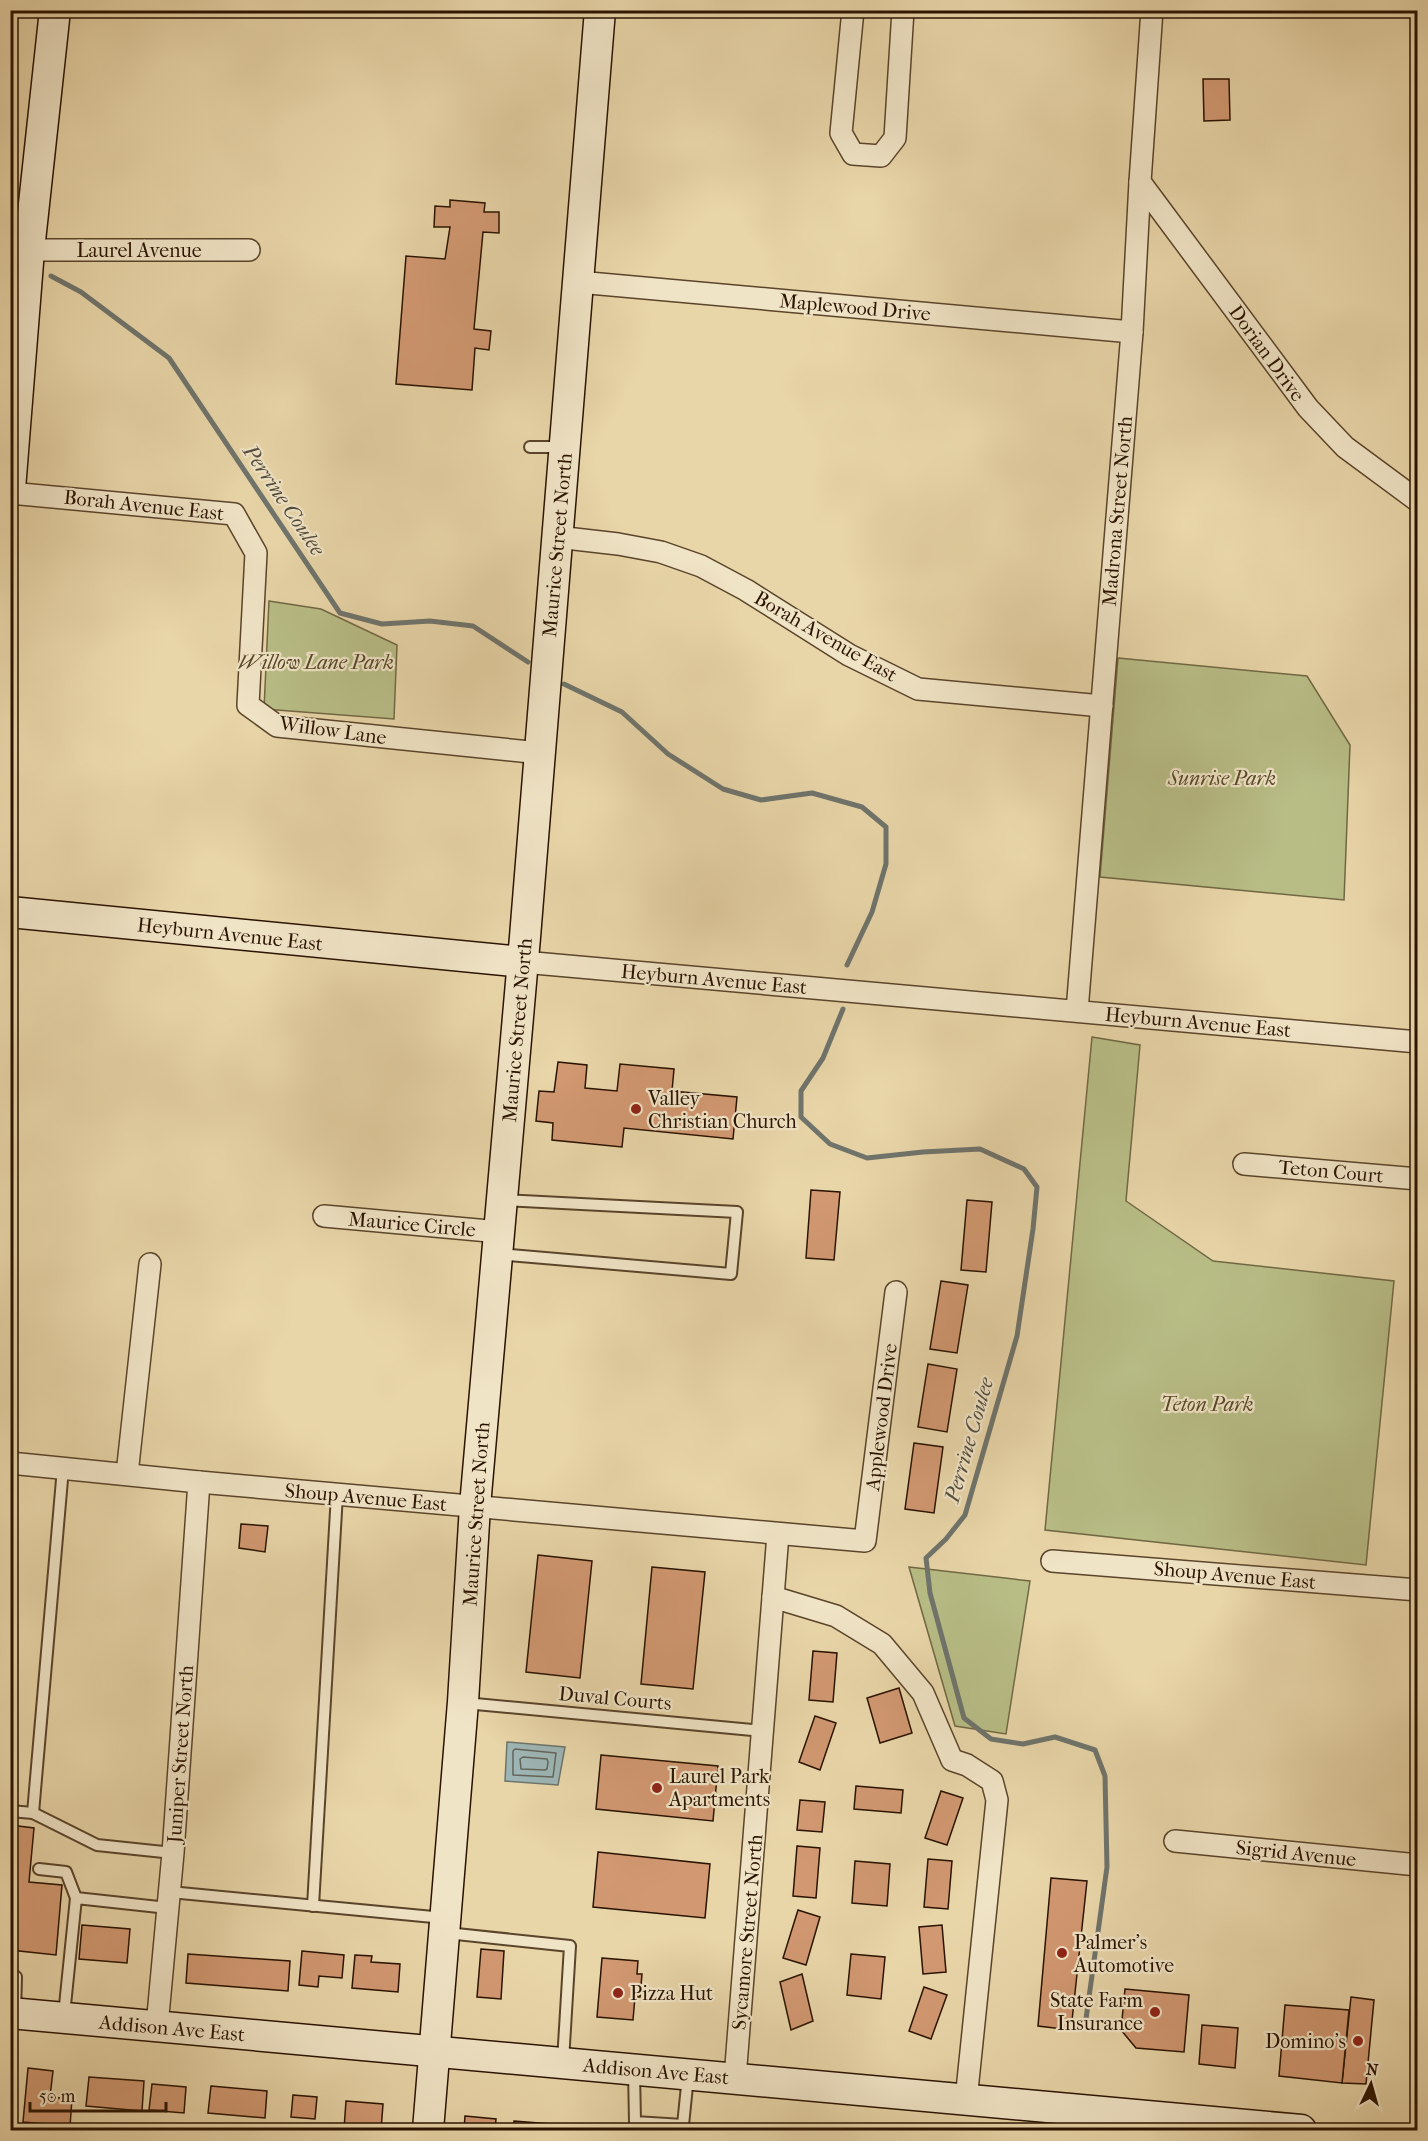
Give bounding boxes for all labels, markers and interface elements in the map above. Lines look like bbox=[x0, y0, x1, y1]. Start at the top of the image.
street label: Laurel Avenue bbox=[76, 239, 202, 262]
street label: Maplewood Drive bbox=[778, 289, 932, 326]
street label: Dorian Drive bbox=[1224, 301, 1309, 406]
street label: Madrona Street North bbox=[1098, 414, 1137, 607]
water label: Perrine Coulee bbox=[238, 439, 330, 560]
street label: Maurice Street North bbox=[538, 451, 577, 638]
street label: Borah Avenue East bbox=[63, 486, 225, 525]
street label: Borah Avenue East bbox=[750, 586, 901, 687]
park label: Willow Lane Park bbox=[238, 651, 394, 674]
street label: Willow Lane bbox=[277, 711, 388, 749]
park label: Sunrise Park bbox=[1167, 767, 1276, 790]
street label: Heyburn Avenue East bbox=[136, 913, 324, 956]
street label: Maurice Street North bbox=[498, 936, 537, 1123]
street label: Heyburn Avenue East bbox=[620, 960, 808, 999]
street label: Heyburn Avenue East bbox=[1104, 1003, 1292, 1042]
place label: Valley Christian Church bbox=[647, 1087, 798, 1133]
marker: Valley Christian Church bbox=[629, 1102, 643, 1116]
street label: Teton Court bbox=[1278, 1155, 1384, 1188]
street label: Maurice Circle bbox=[347, 1207, 477, 1242]
street label: Applewood Drive bbox=[861, 1342, 902, 1493]
water label: Perrine Coulee bbox=[939, 1374, 998, 1506]
park label: Teton Park bbox=[1160, 1393, 1254, 1416]
street label: Maurice Street North bbox=[459, 1420, 494, 1607]
street label: Shoup Avenue East bbox=[284, 1479, 448, 1516]
street label: Shoup Avenue East bbox=[1153, 1557, 1317, 1594]
street label: Juniper Street North bbox=[163, 1663, 198, 1846]
street label: Duval Courts bbox=[558, 1682, 672, 1715]
place label: Laurel Park Apartments bbox=[668, 1765, 770, 1811]
marker: Laurel Park Apartments bbox=[650, 1781, 664, 1795]
street label: Sycamore Street North bbox=[727, 1833, 768, 2031]
street label: Sigrid Avenue bbox=[1235, 1836, 1357, 1871]
place label: Palmer's Automotive bbox=[1073, 1931, 1174, 1977]
marker: Palmer's Automotive bbox=[1055, 1946, 1069, 1960]
place label: Pizza Hut bbox=[630, 1982, 713, 2005]
marker: Pizza Hut bbox=[611, 1986, 625, 2000]
place label: State Farm Insurance bbox=[1050, 1989, 1143, 2035]
marker: State Farm Insurance bbox=[1148, 2005, 1162, 2019]
street label: Addison Ave East bbox=[97, 2011, 246, 2046]
place label: Domino's bbox=[1265, 2030, 1346, 2053]
marker: Domino's bbox=[1351, 2034, 1365, 2048]
street label: Addison Ave East bbox=[581, 2054, 730, 2089]
north arrow bbox=[1341, 2054, 1401, 2114]
text: N bbox=[1365, 2060, 1380, 2080]
scale bar bbox=[30, 2075, 166, 2113]
text: 50 m bbox=[39, 2086, 76, 2107]

